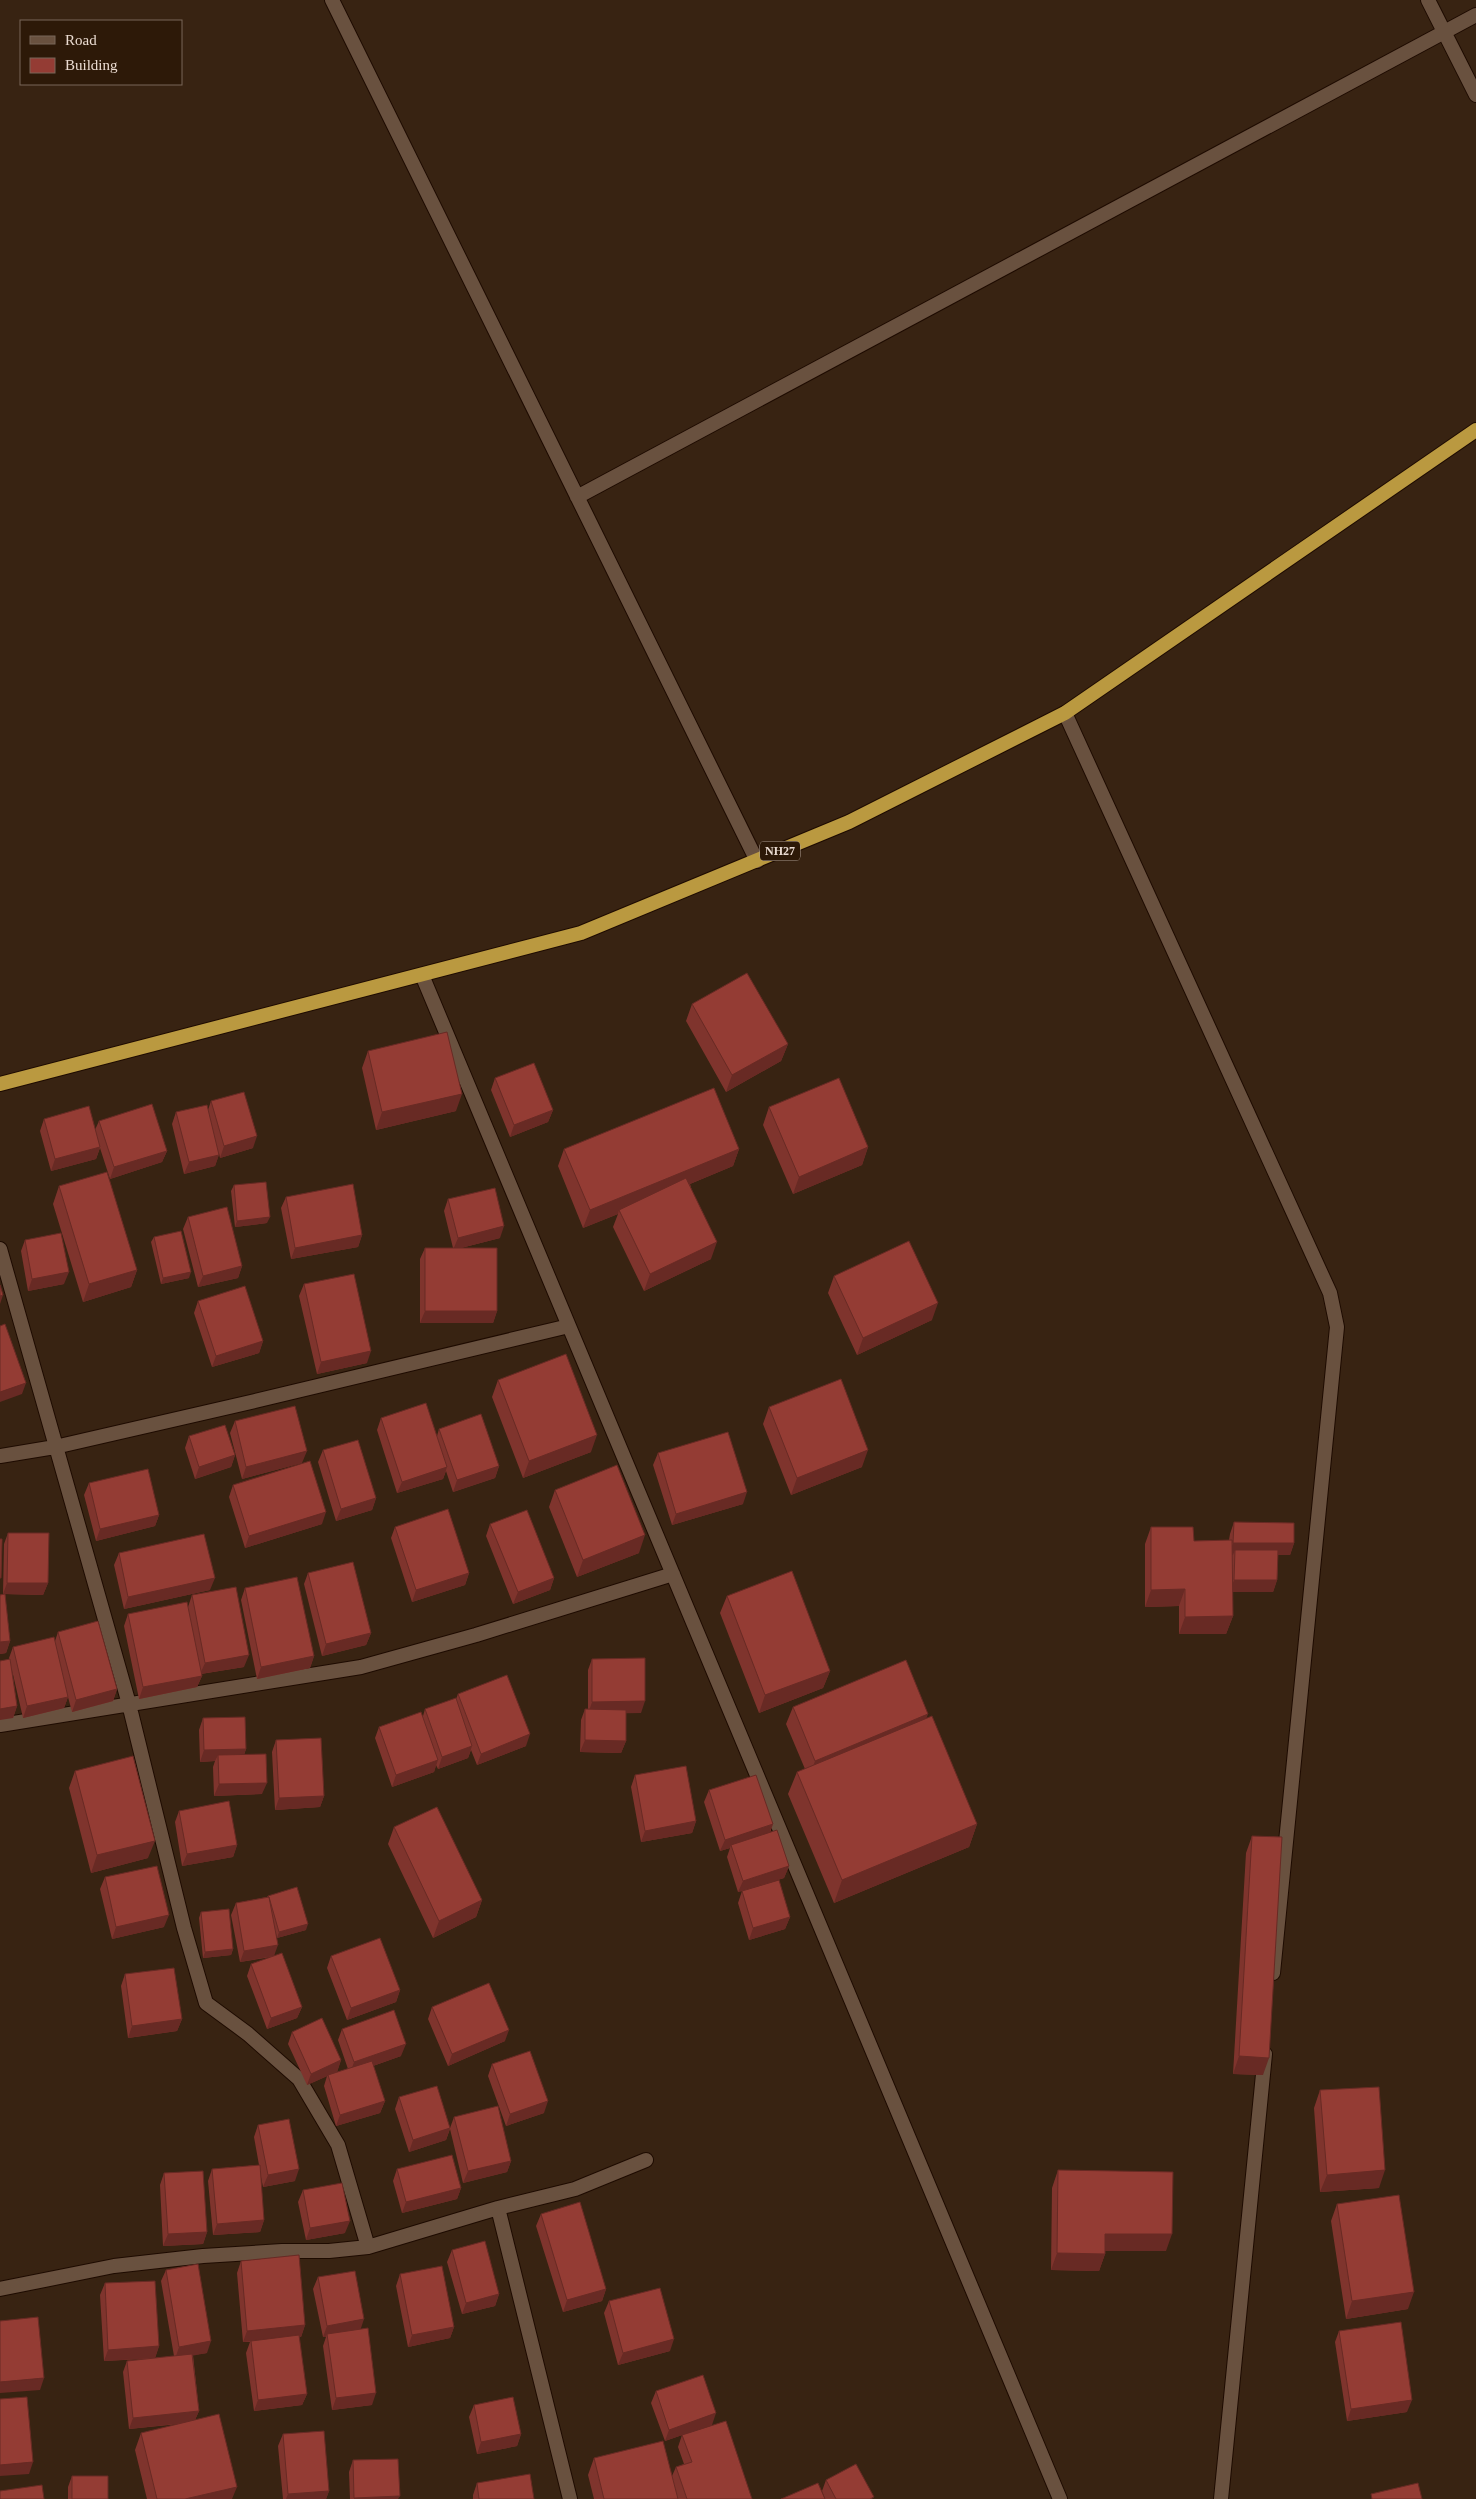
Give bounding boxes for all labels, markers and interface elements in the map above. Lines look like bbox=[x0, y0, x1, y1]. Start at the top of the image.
legend bbox=[20, 20, 182, 85]
text: Road bbox=[65, 32, 97, 48]
text: Building bbox=[65, 57, 118, 73]
road number: NH27 bbox=[760, 841, 800, 860]

